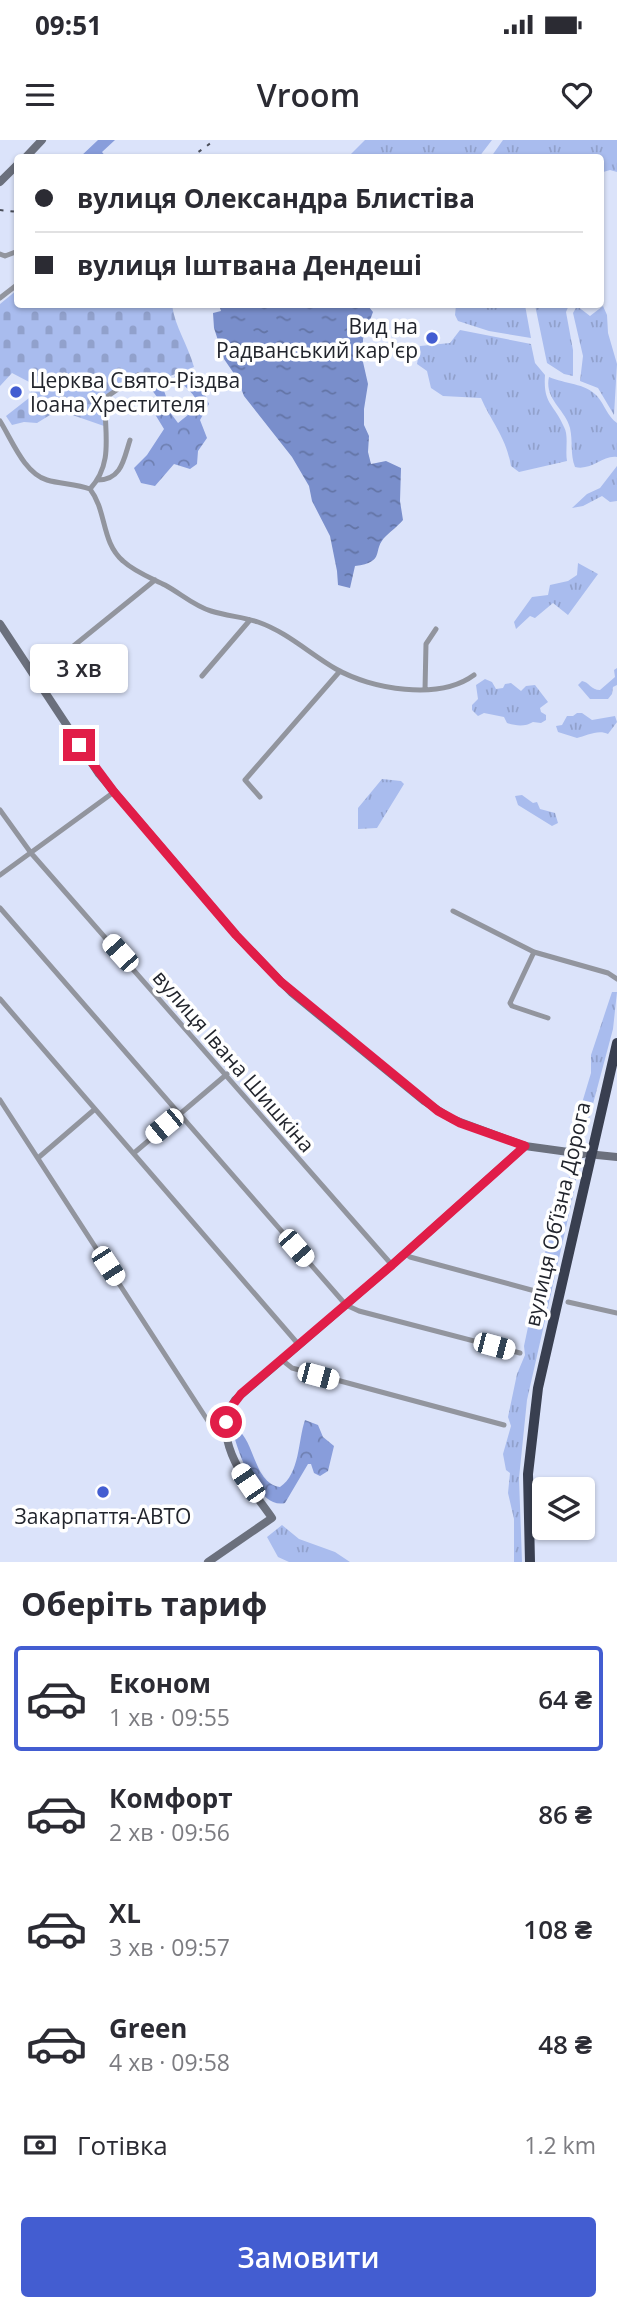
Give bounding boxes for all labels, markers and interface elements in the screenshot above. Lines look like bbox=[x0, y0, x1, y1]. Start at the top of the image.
text: 09:51 bbox=[35, 7, 102, 43]
text: Vroom bbox=[257, 73, 360, 116]
icon: menu bbox=[21, 76, 59, 114]
icon: heart bbox=[558, 76, 596, 114]
text: вулиця Олександра Блистіва bbox=[77, 180, 475, 216]
text: вулиця Іштвана Дендеші bbox=[77, 247, 422, 283]
place label: Вид на Радванський кар'єр bbox=[216, 312, 418, 364]
marker: Вид на Радванський кар'єр bbox=[424, 330, 440, 346]
place label: Церква Свято-Різдва Іоана Хрестителя bbox=[30, 366, 240, 418]
marker: Церква Свято-Різдва Іоана Хрестителя bbox=[8, 384, 24, 400]
callout: 3 хв bbox=[30, 644, 128, 692]
text: 3 хв bbox=[56, 652, 102, 684]
route end bbox=[63, 729, 95, 761]
car bbox=[99, 930, 142, 976]
street label: вулиця Івана Шишкіна bbox=[147, 964, 321, 1158]
street label: вулиця Обʼїзна Дорога bbox=[518, 1099, 596, 1329]
car bbox=[142, 1104, 187, 1148]
car bbox=[275, 1225, 318, 1271]
car bbox=[88, 1243, 129, 1289]
car bbox=[471, 1330, 518, 1362]
car bbox=[295, 1360, 342, 1392]
route start bbox=[210, 1406, 242, 1438]
car bbox=[228, 1460, 269, 1506]
map controls bbox=[532, 1477, 595, 1540]
button: layers bbox=[532, 1477, 595, 1540]
marker: Закарпаття-АВТО bbox=[95, 1484, 111, 1500]
place label: Закарпаття-АВТО bbox=[15, 1502, 191, 1530]
text: Оберіть тариф bbox=[21, 1582, 267, 1625]
text: Економ bbox=[109, 1665, 211, 1701]
icon: car bbox=[25, 1667, 88, 1730]
text: 64 ₴ bbox=[538, 1681, 592, 1717]
text: 1 хв · 09:55 bbox=[109, 1701, 230, 1733]
text: Комфорт bbox=[109, 1780, 233, 1816]
icon: car bbox=[25, 1782, 88, 1845]
text: 86 ₴ bbox=[538, 1796, 592, 1832]
text: 2 хв · 09:56 bbox=[109, 1816, 230, 1848]
text: XL bbox=[109, 1895, 141, 1931]
icon: car bbox=[25, 1897, 88, 1960]
text: 108 ₴ bbox=[523, 1911, 592, 1947]
text: 3 хв · 09:57 bbox=[109, 1931, 230, 1963]
text: Green bbox=[109, 2010, 187, 2046]
icon: car bbox=[25, 2012, 88, 2075]
text: 48 ₴ bbox=[538, 2026, 592, 2062]
text: 4 хв · 09:58 bbox=[109, 2046, 230, 2078]
icon: cash bbox=[21, 2126, 59, 2164]
text: Готівка bbox=[77, 2127, 168, 2163]
text: 1.2 km bbox=[524, 2129, 596, 2161]
button: Замовити bbox=[21, 2217, 596, 2297]

